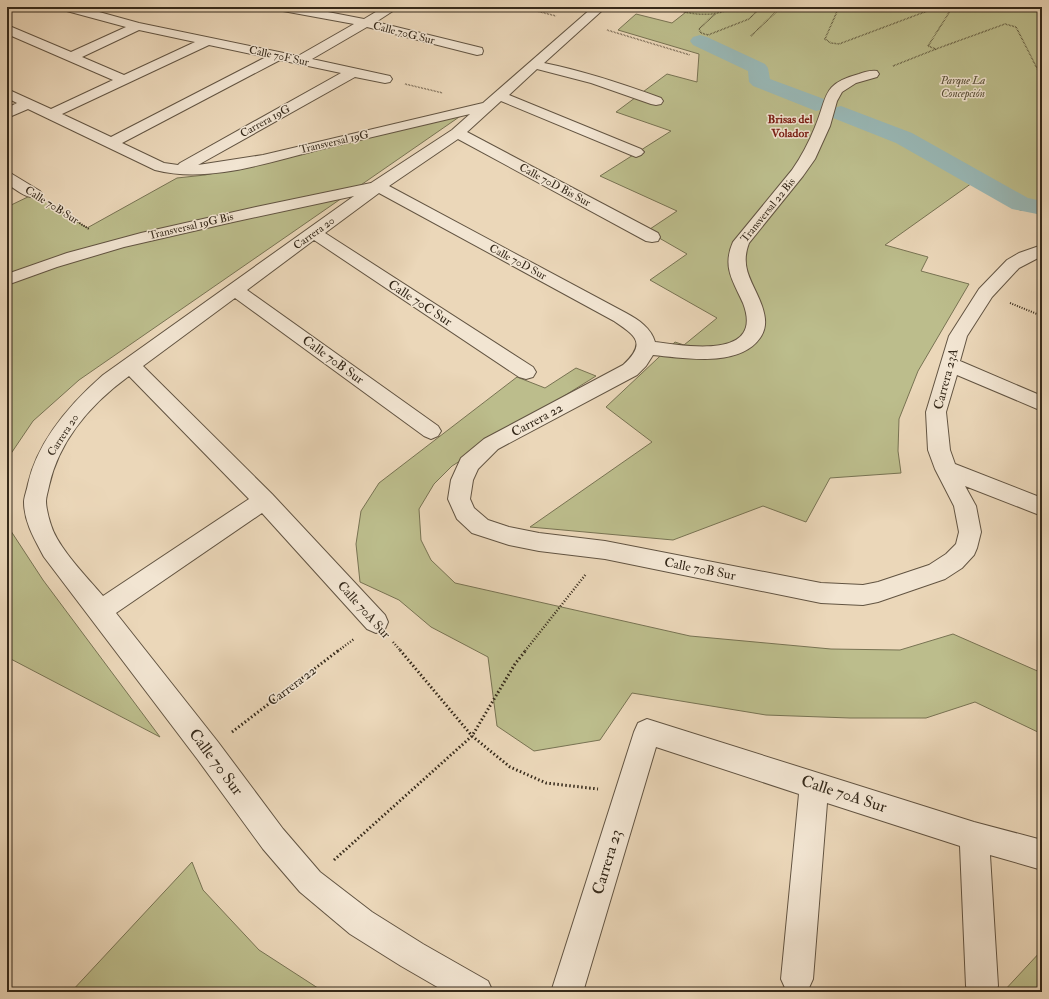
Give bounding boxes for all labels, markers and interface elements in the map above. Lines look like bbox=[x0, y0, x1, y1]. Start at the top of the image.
street label: Calle 70G Sur bbox=[372, 19, 437, 47]
street label: Calle 70F Sur bbox=[248, 43, 311, 69]
park label: Parque La Concepción bbox=[940, 74, 985, 100]
street label: Carrera 19G bbox=[238, 102, 292, 140]
district label: Brisas del Volador bbox=[767, 112, 813, 141]
street label: Transversal 19G bbox=[298, 128, 370, 156]
street label: Calle 70D Bis Sur bbox=[517, 161, 594, 210]
street label: Transversal 22 Bis bbox=[738, 175, 798, 245]
street label: Calle 70B Sur bbox=[23, 183, 82, 227]
street label: Transversal 19G Bis bbox=[147, 210, 235, 242]
street label: Carrera 20 bbox=[291, 214, 337, 252]
street label: Calle 70D Sur bbox=[487, 242, 550, 283]
street label: Calle 70C Sur bbox=[385, 276, 455, 330]
street label: Calle 70B Sur bbox=[299, 332, 367, 388]
street label: Carrera 23A bbox=[930, 346, 962, 411]
street label: Carrera 22 bbox=[509, 400, 566, 440]
street label: Carrera 20 bbox=[45, 411, 82, 458]
street label: Calle 70B Sur bbox=[663, 554, 737, 584]
street label: Calle 70A Sur bbox=[334, 578, 394, 642]
street label: Carrera 22 bbox=[265, 663, 319, 709]
street label: Calle 70 Sur bbox=[184, 725, 248, 799]
street label: Calle 70A Sur bbox=[799, 771, 889, 817]
street label: Carrera 23 bbox=[588, 827, 626, 897]

